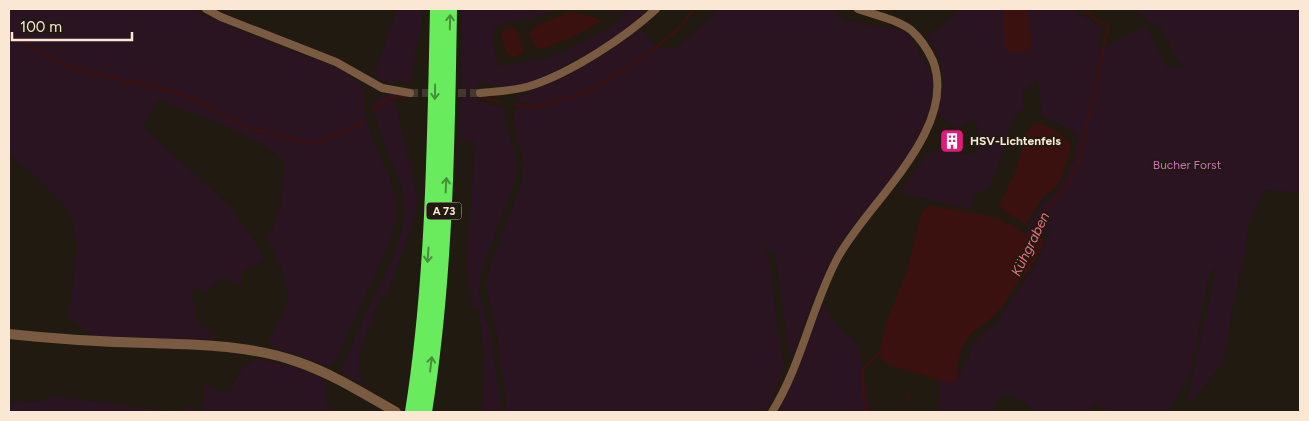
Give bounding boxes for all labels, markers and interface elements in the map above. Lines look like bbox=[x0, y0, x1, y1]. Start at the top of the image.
scale bar bbox=[12, 10, 132, 42]
one-way arrow bbox=[445, 14, 455, 30]
text: 100 m bbox=[20, 18, 62, 36]
one-way arrow bbox=[430, 84, 440, 100]
building icon: HSV-Lichtenfels bbox=[939, 128, 965, 154]
place label: HSV-Lichtenfels bbox=[970, 134, 1061, 148]
park label: Bucher Forst bbox=[1153, 158, 1222, 172]
one-way arrow bbox=[441, 177, 450, 193]
road number: A 73 bbox=[426, 202, 462, 220]
water label: Kühgraben bbox=[1008, 209, 1053, 279]
one-way arrow bbox=[424, 247, 433, 263]
one-way arrow bbox=[426, 356, 436, 372]

